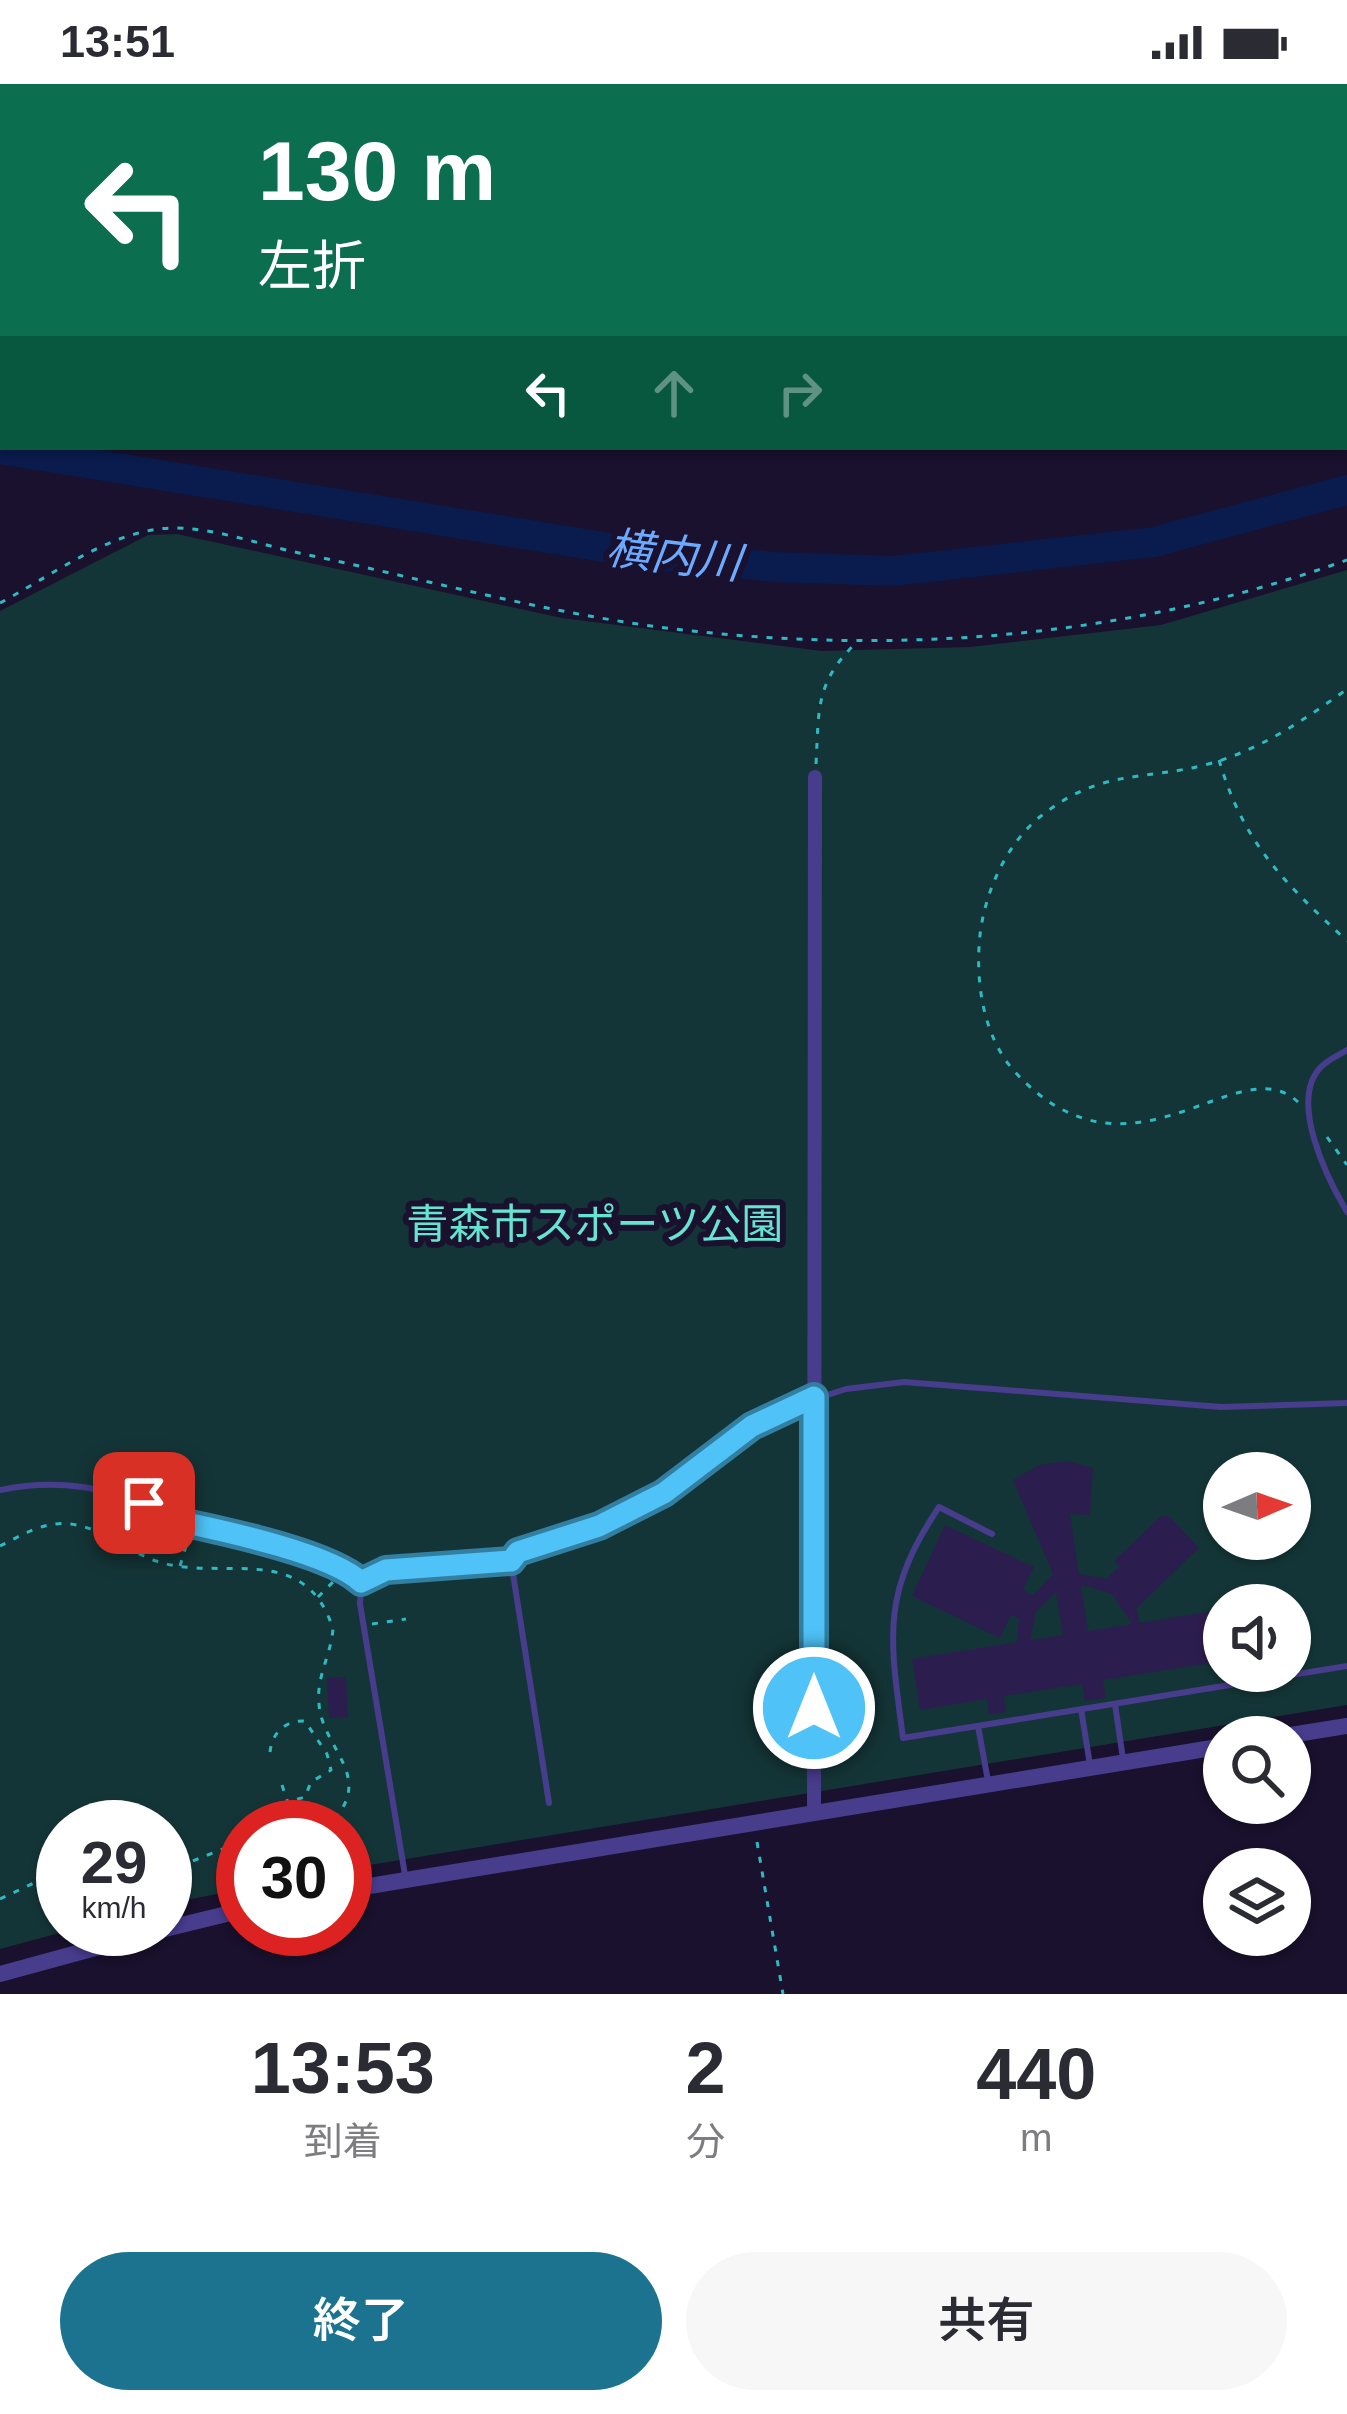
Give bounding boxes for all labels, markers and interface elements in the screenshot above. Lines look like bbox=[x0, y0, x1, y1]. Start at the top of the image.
text: 13:51 bbox=[60, 16, 175, 67]
text: 130 m bbox=[258, 124, 496, 218]
icon: left bbox=[60, 132, 216, 288]
text: 左折 bbox=[258, 236, 366, 296]
icon: left bbox=[515, 360, 581, 426]
icon: ahead bbox=[641, 360, 707, 426]
icon: right bbox=[767, 360, 833, 426]
water label: 横内川 bbox=[604, 522, 748, 590]
park label: 青森市スポーツ公園 bbox=[406, 1201, 784, 1248]
pin bbox=[93, 1452, 195, 1554]
north arrow bbox=[1203, 1452, 1311, 1560]
map controls bbox=[1203, 1452, 1311, 1956]
icon: arrive bbox=[111, 1470, 177, 1536]
button: sound bbox=[1203, 1584, 1311, 1692]
position arrow bbox=[751, 1645, 877, 1771]
button: search bbox=[1203, 1716, 1311, 1824]
speed limit sign: 30 bbox=[216, 1800, 372, 1956]
text: 29 bbox=[81, 1829, 147, 1896]
button: layers bbox=[1203, 1848, 1311, 1956]
text: km/h bbox=[81, 1891, 147, 1924]
text: 13:53 bbox=[251, 2028, 435, 2108]
text: 2 bbox=[685, 2028, 726, 2108]
text: 440 bbox=[976, 2034, 1096, 2114]
text: m bbox=[1020, 2116, 1052, 2159]
text: 到着 bbox=[304, 2120, 382, 2163]
text: 分 bbox=[686, 2120, 725, 2163]
button: 終了 bbox=[60, 2252, 662, 2390]
button: 共有 bbox=[686, 2252, 1287, 2390]

